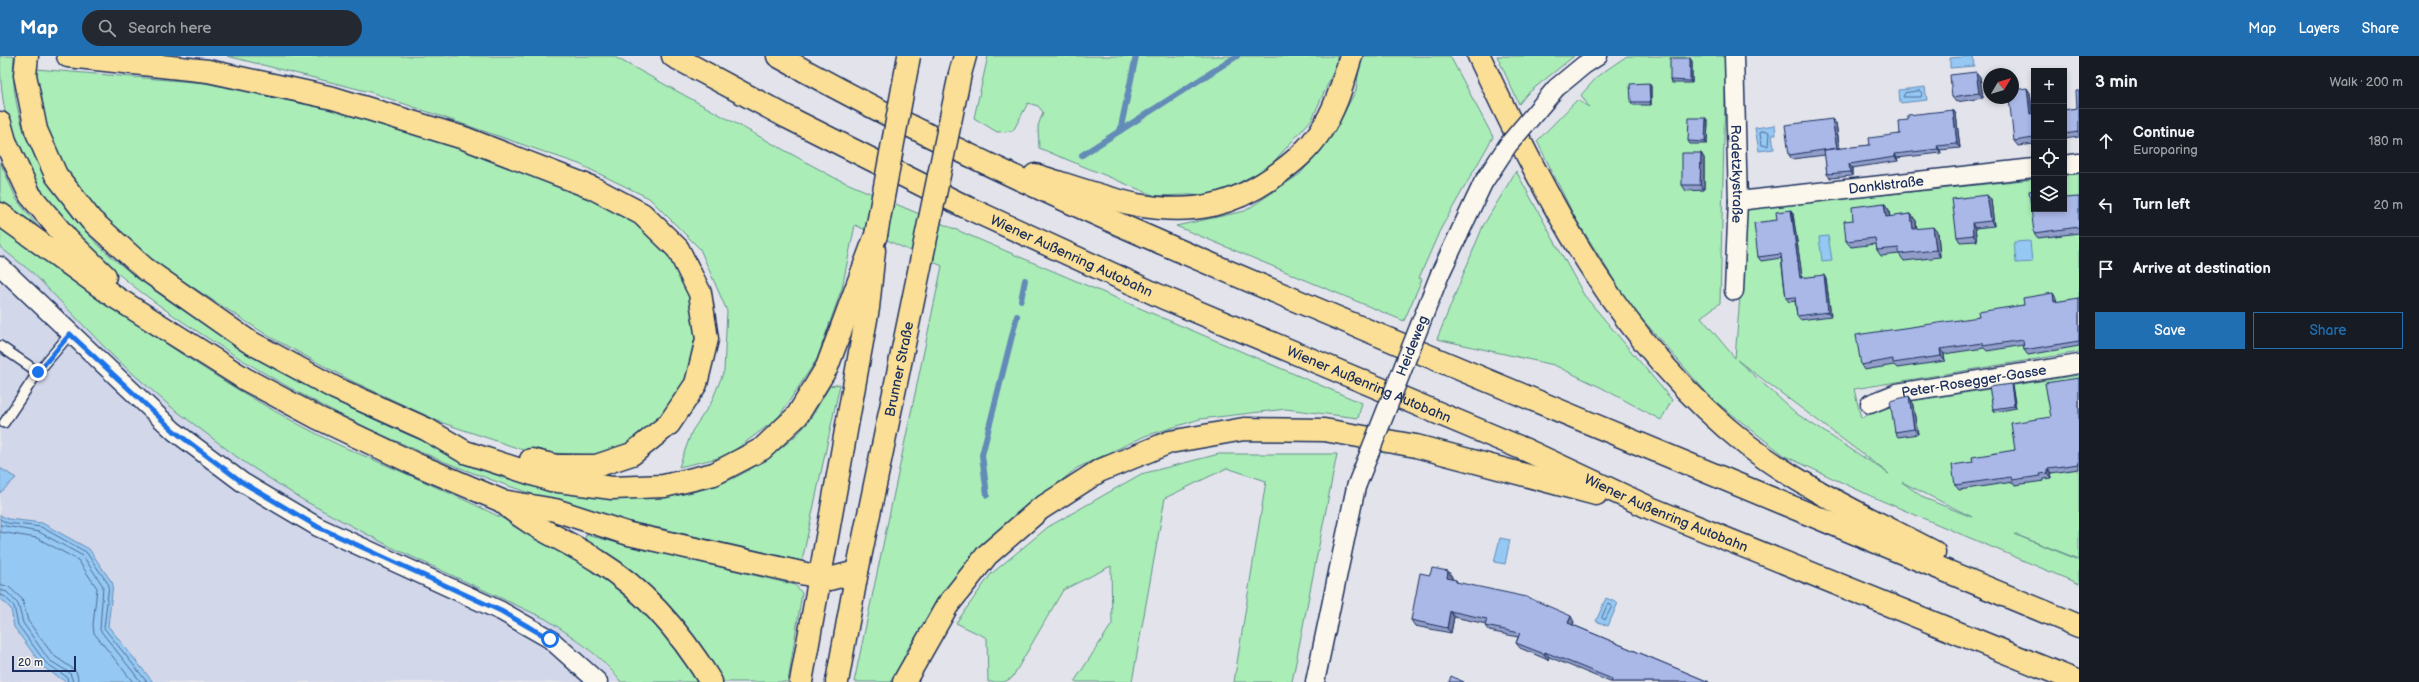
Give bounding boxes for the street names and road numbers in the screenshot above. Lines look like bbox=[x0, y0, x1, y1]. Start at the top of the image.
street label: Radetzkystraße bbox=[1727, 124, 1746, 224]
street label: Danklstraße bbox=[1847, 172, 1925, 198]
street label: Wiener Außenring Autobahn bbox=[988, 211, 1155, 301]
street label: Heideweg bbox=[1393, 313, 1432, 379]
street label: Brunner Straße bbox=[881, 320, 917, 418]
street label: Wiener Außenring Autobahn bbox=[1284, 342, 1454, 427]
street label: Peter-Rosegger-Gasse bbox=[1900, 361, 2048, 401]
street label: Wiener Außenring Autobahn bbox=[1581, 470, 1751, 556]

